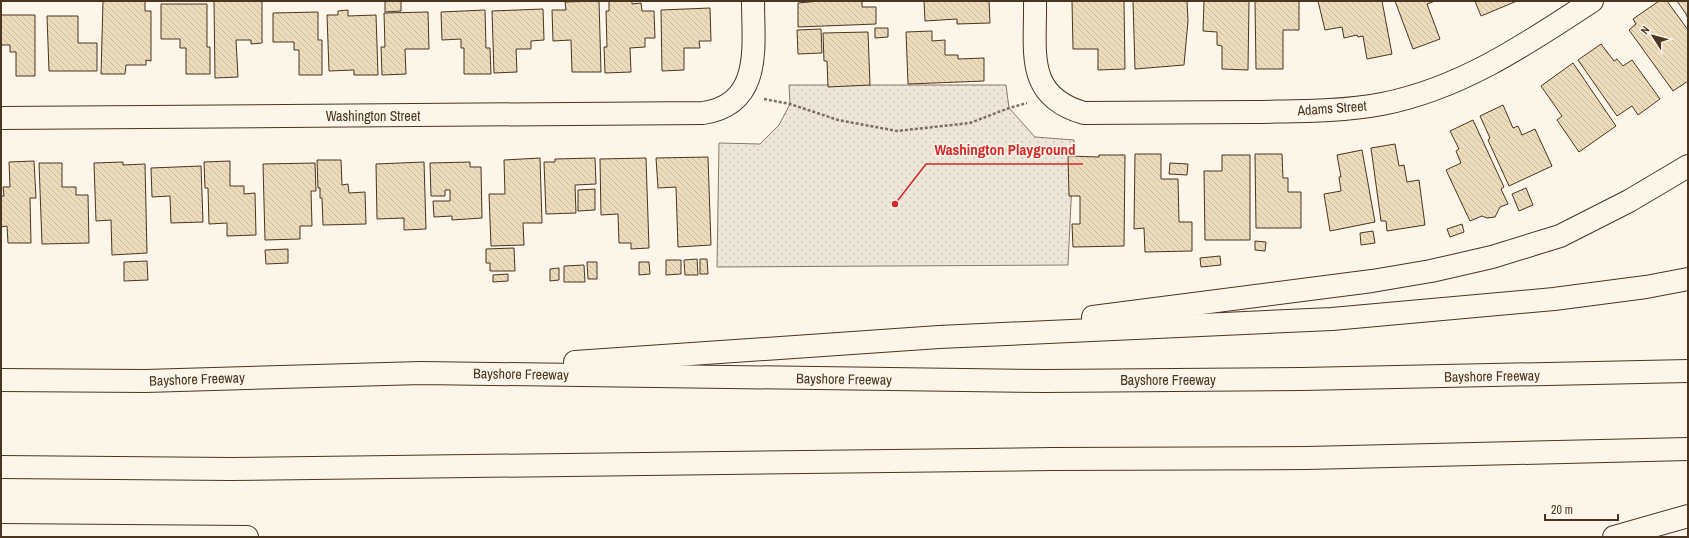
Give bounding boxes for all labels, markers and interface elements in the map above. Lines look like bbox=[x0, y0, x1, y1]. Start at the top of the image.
north arrow bbox=[1633, 16, 1673, 56]
text: N bbox=[1637, 23, 1652, 37]
street label: Adams Street bbox=[1296, 97, 1367, 119]
street label: Washington Street bbox=[326, 107, 420, 125]
callout: Washington Playground bbox=[926, 137, 1083, 164]
text: Washington Playground bbox=[934, 139, 1076, 160]
street label: Bayshore Freeway bbox=[473, 364, 569, 384]
street label: Bayshore Freeway bbox=[1444, 366, 1540, 386]
street label: Bayshore Freeway bbox=[149, 368, 245, 390]
street label: Bayshore Freeway bbox=[796, 369, 892, 389]
street label: Bayshore Freeway bbox=[1120, 371, 1216, 389]
scale bar bbox=[1545, 496, 1618, 522]
text: 20 m bbox=[1551, 502, 1573, 518]

